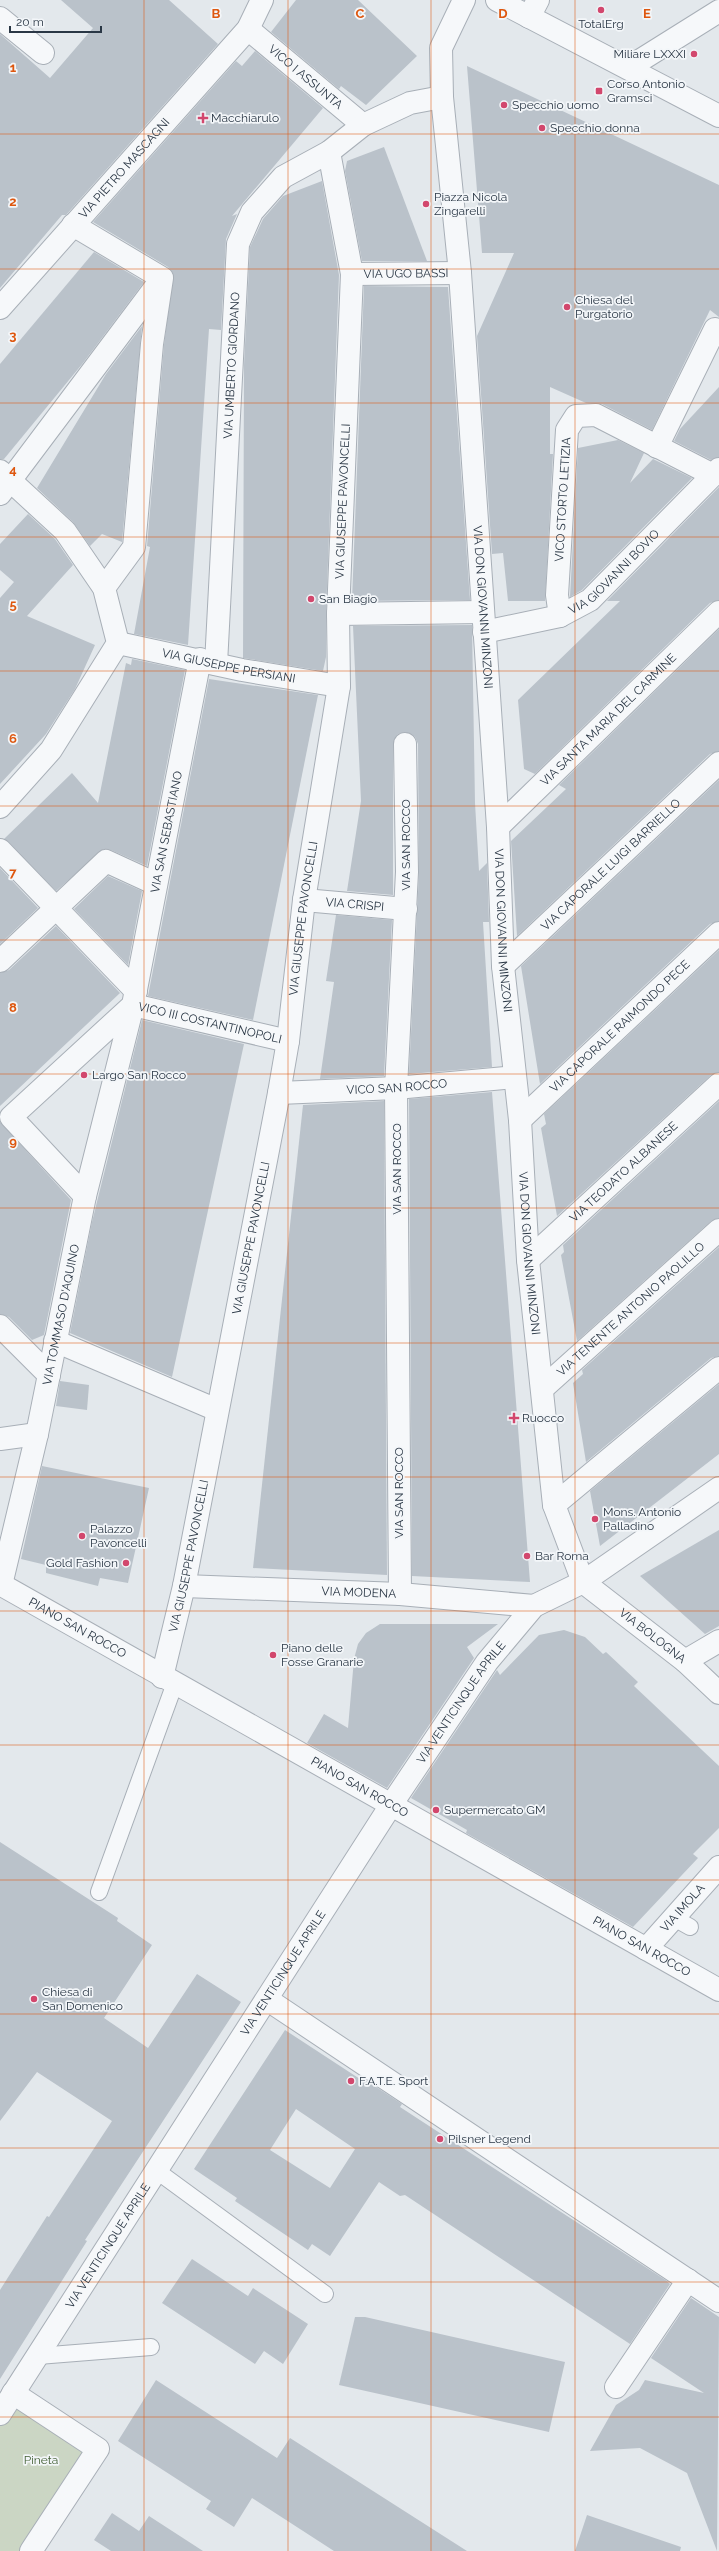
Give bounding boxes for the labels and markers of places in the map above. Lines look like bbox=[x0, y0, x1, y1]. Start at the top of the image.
marker: TotalErg bbox=[596, 5, 606, 15]
place label: TotalErg bbox=[578, 17, 624, 31]
place label: Miliare LXXXI bbox=[614, 47, 686, 61]
marker: Miliare LXXXI bbox=[689, 49, 699, 59]
place label: Corso Antonio Gramsci bbox=[607, 77, 685, 105]
marker: Corso Antonio Gramsci bbox=[594, 86, 604, 96]
place label: Specchio uomo bbox=[512, 98, 599, 112]
marker: Specchio uomo bbox=[499, 100, 509, 110]
place label: Macchiarulo bbox=[211, 111, 279, 125]
marker: Macchiarulo bbox=[198, 113, 208, 123]
place label: Specchio donna bbox=[550, 121, 640, 135]
marker: Specchio donna bbox=[537, 123, 547, 133]
place label: Piazza Nicola Zingarelli bbox=[434, 190, 507, 218]
marker: Piazza Nicola Zingarelli bbox=[421, 199, 431, 209]
place label: Chiesa del Purgatorio bbox=[575, 293, 634, 321]
marker: Chiesa del Purgatorio bbox=[562, 302, 572, 312]
place label: San Biagio bbox=[319, 592, 377, 606]
marker: San Biagio bbox=[306, 594, 316, 604]
place label: Largo San Rocco bbox=[92, 1068, 186, 1082]
marker: Largo San Rocco bbox=[79, 1070, 89, 1080]
place label: Ruocco bbox=[522, 1411, 564, 1425]
marker: Ruocco bbox=[509, 1413, 519, 1423]
place label: Mons. Antonio Palladino bbox=[603, 1505, 681, 1533]
marker: Mons. Antonio Palladino bbox=[590, 1514, 600, 1524]
place label: Palazzo Pavoncelli bbox=[90, 1522, 147, 1550]
marker: Palazzo Pavoncelli bbox=[77, 1531, 87, 1541]
place label: Bar Roma bbox=[535, 1549, 589, 1563]
marker: Bar Roma bbox=[522, 1551, 532, 1561]
place label: Gold Fashion bbox=[46, 1556, 118, 1570]
marker: Gold Fashion bbox=[121, 1558, 131, 1568]
place label: Piano delle Fosse Granarie bbox=[281, 1641, 363, 1669]
marker: Piano delle Fosse Granarie bbox=[268, 1650, 278, 1660]
place label: Supermercato GM bbox=[444, 1803, 545, 1817]
marker: Supermercato GM bbox=[431, 1805, 441, 1815]
place label: Chiesa di San Domenico bbox=[42, 1985, 123, 2013]
marker: Chiesa di San Domenico bbox=[29, 1994, 39, 2004]
place label: F.A.T.E. Sport bbox=[359, 2074, 428, 2088]
marker: F.A.T.E. Sport bbox=[346, 2076, 356, 2086]
place label: Pilsner Legend bbox=[448, 2132, 531, 2146]
marker: Pilsner Legend bbox=[435, 2134, 445, 2144]

